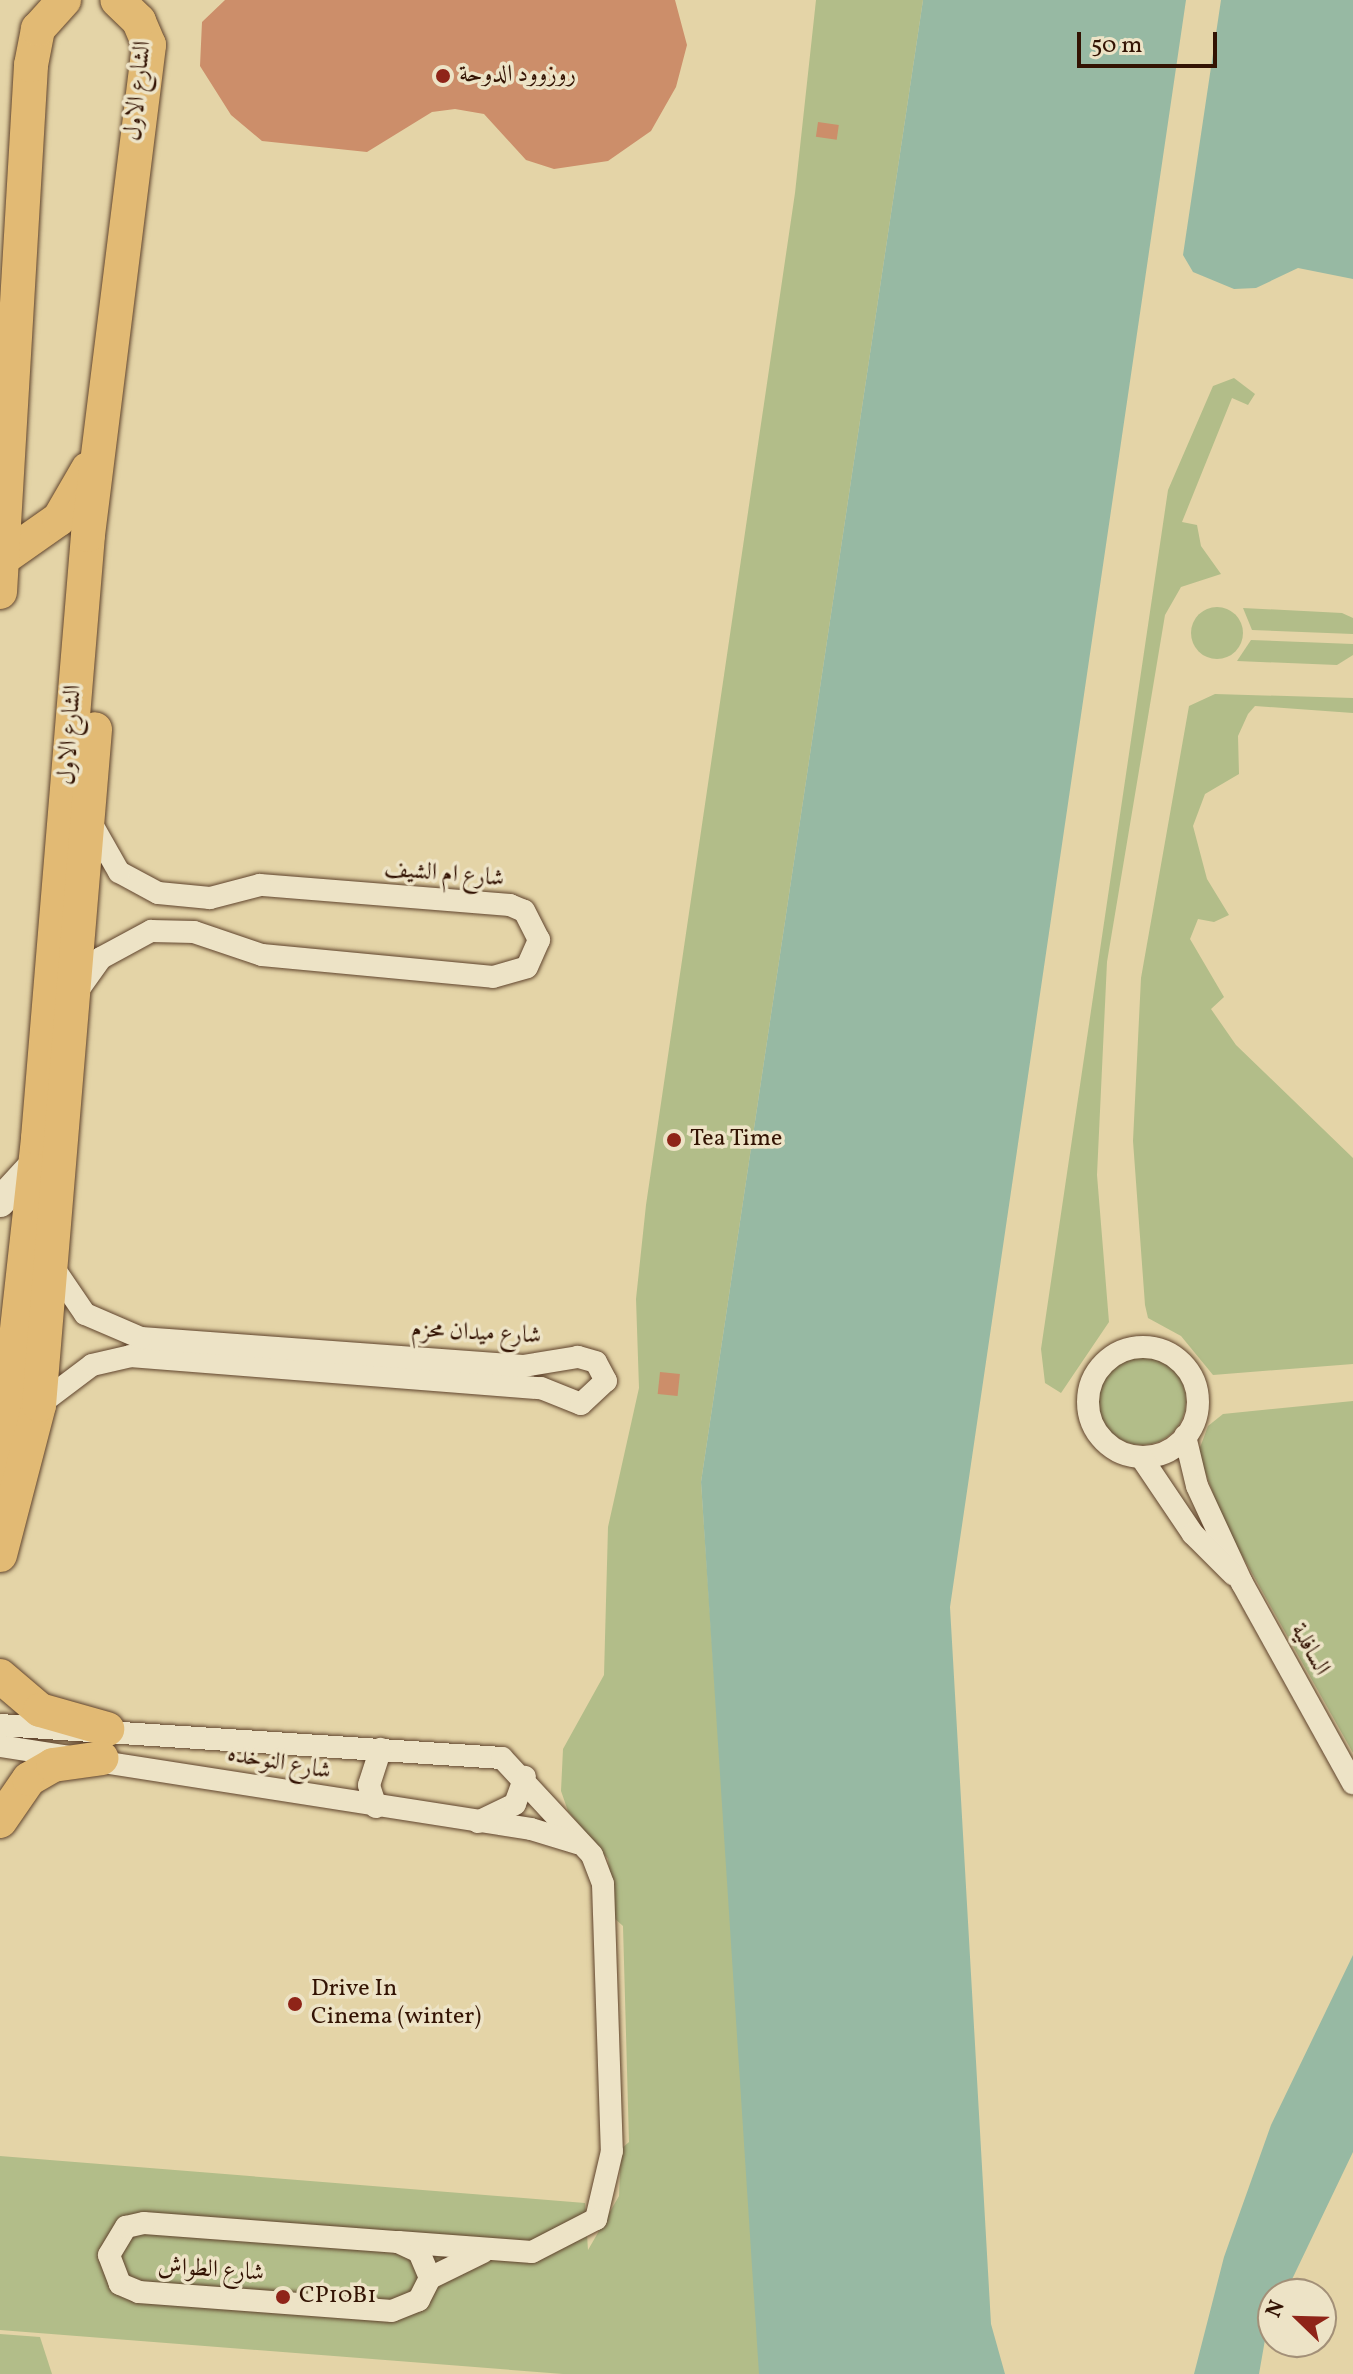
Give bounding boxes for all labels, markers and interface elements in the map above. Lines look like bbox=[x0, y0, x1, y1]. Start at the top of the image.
scale bar bbox=[1081, 16, 1221, 66]
text: 50 m bbox=[1091, 29, 1143, 63]
street label: الشارع الاول bbox=[119, 39, 159, 143]
place label: روزوود الدوحة bbox=[459, 62, 576, 90]
marker: روزوود الدوحة bbox=[434, 67, 452, 85]
street label: الشارع الاول bbox=[53, 684, 89, 786]
street label: شارع ام الشيف bbox=[383, 855, 505, 895]
place label: Tea Time bbox=[690, 1126, 783, 1154]
marker: Tea Time bbox=[665, 1131, 683, 1149]
street label: شارع ميدان محزم bbox=[410, 1316, 542, 1352]
street label: السافلية bbox=[1283, 1619, 1335, 1681]
street label: شارع النوخده bbox=[225, 1741, 333, 1787]
place label: Drive In Cinema (winter) bbox=[311, 1976, 481, 2032]
marker: Drive In Cinema (winter) bbox=[286, 1995, 304, 2013]
street label: شارع الطواش bbox=[157, 2253, 265, 2289]
north arrow bbox=[1257, 2278, 1337, 2358]
place label: CP10B1 bbox=[299, 2283, 377, 2311]
marker: CP10B1 bbox=[274, 2288, 292, 2306]
text: N bbox=[1259, 2296, 1294, 2323]

